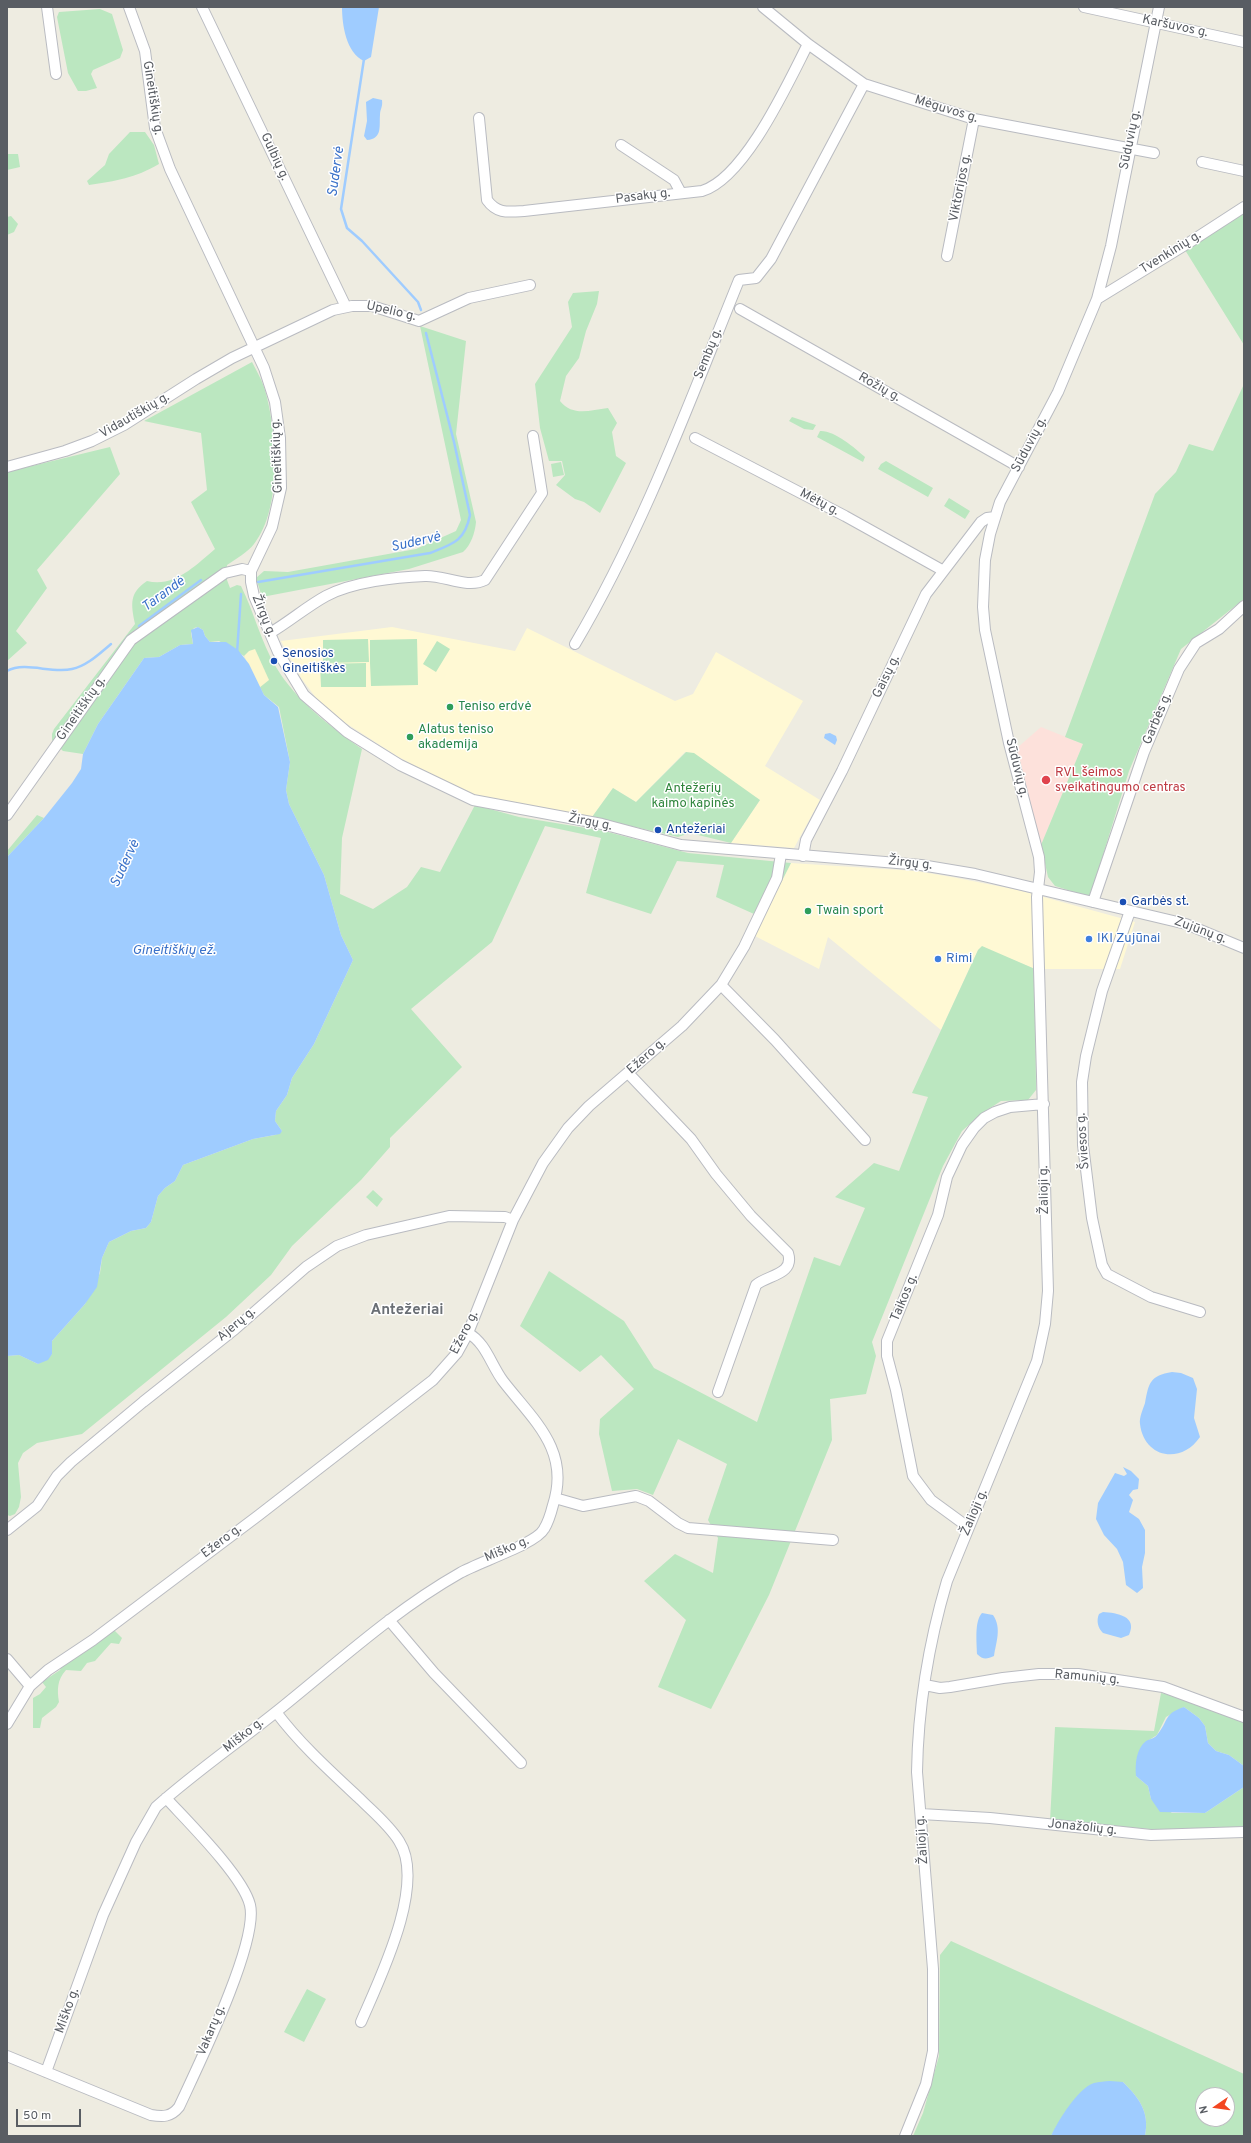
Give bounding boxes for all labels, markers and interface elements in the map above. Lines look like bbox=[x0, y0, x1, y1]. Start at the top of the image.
street label: Karšuvos g. bbox=[1141, 12, 1209, 42]
street label: Gineitiškių g. bbox=[138, 60, 166, 136]
street label: Mėguvos g. bbox=[912, 93, 980, 127]
street label: Sūduvių g. bbox=[1117, 109, 1145, 171]
street label: Gulbių g. bbox=[256, 131, 292, 183]
water label: Sudervė bbox=[325, 146, 349, 198]
street label: Viktorijos g. bbox=[947, 153, 975, 223]
street label: Pasakų g. bbox=[615, 186, 671, 208]
street label: Tvenkinių g. bbox=[1137, 228, 1205, 278]
street label: Upelio g. bbox=[365, 299, 417, 325]
street label: Sembų g. bbox=[692, 326, 726, 382]
street label: Rožių g. bbox=[855, 370, 903, 406]
street label: Vidautiškių g. bbox=[97, 390, 173, 442]
street label: Sūduvių g. bbox=[1009, 415, 1051, 475]
street label: Gineitiškių g. bbox=[269, 418, 287, 494]
street label: Mėtų g. bbox=[797, 486, 841, 520]
water label: Sudervė bbox=[390, 529, 442, 557]
water label: Tarandė bbox=[139, 574, 189, 616]
street label: Žirgų g. bbox=[247, 593, 279, 639]
place label: Senosios Gineitiškės bbox=[282, 646, 346, 677]
street label: Gaisų g. bbox=[870, 653, 904, 701]
marker: Senosios Gineitiškės bbox=[269, 656, 279, 666]
street label: Gineitiškių g. bbox=[54, 674, 110, 744]
street label: Garbės g. bbox=[1140, 691, 1176, 747]
place label: Teniso erdvė bbox=[458, 699, 531, 715]
marker: Teniso erdvė bbox=[445, 702, 455, 712]
place label: Alatus teniso akademija bbox=[418, 722, 494, 753]
marker: Alatus teniso akademija bbox=[405, 732, 415, 742]
street label: Sūduvių g. bbox=[1001, 737, 1031, 799]
place label: RVL šeimos sveikatingumo centras bbox=[1055, 765, 1186, 796]
marker: RVL šeimos sveikatingumo centras bbox=[1040, 774, 1052, 786]
park label: Antežerių kaimo kapinės bbox=[651, 781, 735, 812]
street label: Žirgų g. bbox=[567, 811, 613, 835]
place label: Antežeriai bbox=[666, 822, 726, 838]
marker: Antežeriai bbox=[653, 825, 663, 835]
water label: Sudervė bbox=[108, 838, 144, 890]
street label: Žirgų g. bbox=[887, 854, 933, 874]
place label: Garbės st. bbox=[1131, 894, 1189, 910]
marker: Garbės st. bbox=[1118, 897, 1128, 907]
place label: Twain sport bbox=[816, 903, 884, 919]
marker: Twain sport bbox=[803, 906, 813, 916]
street label: Zujūnų g. bbox=[1172, 914, 1228, 948]
place label: IKI Zujūnai bbox=[1097, 931, 1160, 947]
marker: IKI Zujūnai bbox=[1084, 934, 1094, 944]
water label: Gineitiškių ež. bbox=[132, 943, 216, 959]
place label: Rimi bbox=[946, 951, 972, 967]
marker: Rimi bbox=[933, 954, 943, 964]
street label: Ežero g. bbox=[624, 1036, 670, 1078]
street label: Šviesos g. bbox=[1074, 1112, 1094, 1170]
street label: Žalioji g. bbox=[1037, 1165, 1053, 1215]
street label: Taikos g. bbox=[888, 1272, 922, 1324]
district label: Antežeriai bbox=[370, 1302, 444, 1320]
street label: Ajerų g. bbox=[215, 1304, 259, 1346]
street label: Ežero g. bbox=[447, 1309, 483, 1357]
street label: Žalioji g. bbox=[958, 1487, 992, 1539]
street label: Ežero g. bbox=[199, 1522, 245, 1562]
street label: Miško g. bbox=[482, 1534, 532, 1566]
street label: Ramunių g. bbox=[1054, 1667, 1120, 1689]
street label: Miško g. bbox=[221, 1715, 267, 1757]
street label: Žalioji g. bbox=[914, 1815, 932, 1865]
street label: Jonažolių g. bbox=[1047, 1817, 1117, 1839]
street label: Miško g. bbox=[53, 1986, 83, 2036]
street label: Vakarų g. bbox=[194, 2003, 230, 2059]
north arrow bbox=[1195, 2087, 1235, 2127]
scale bar bbox=[18, 2101, 83, 2127]
text: N bbox=[1197, 2104, 1212, 2115]
text: 50 m bbox=[23, 2108, 51, 2124]

